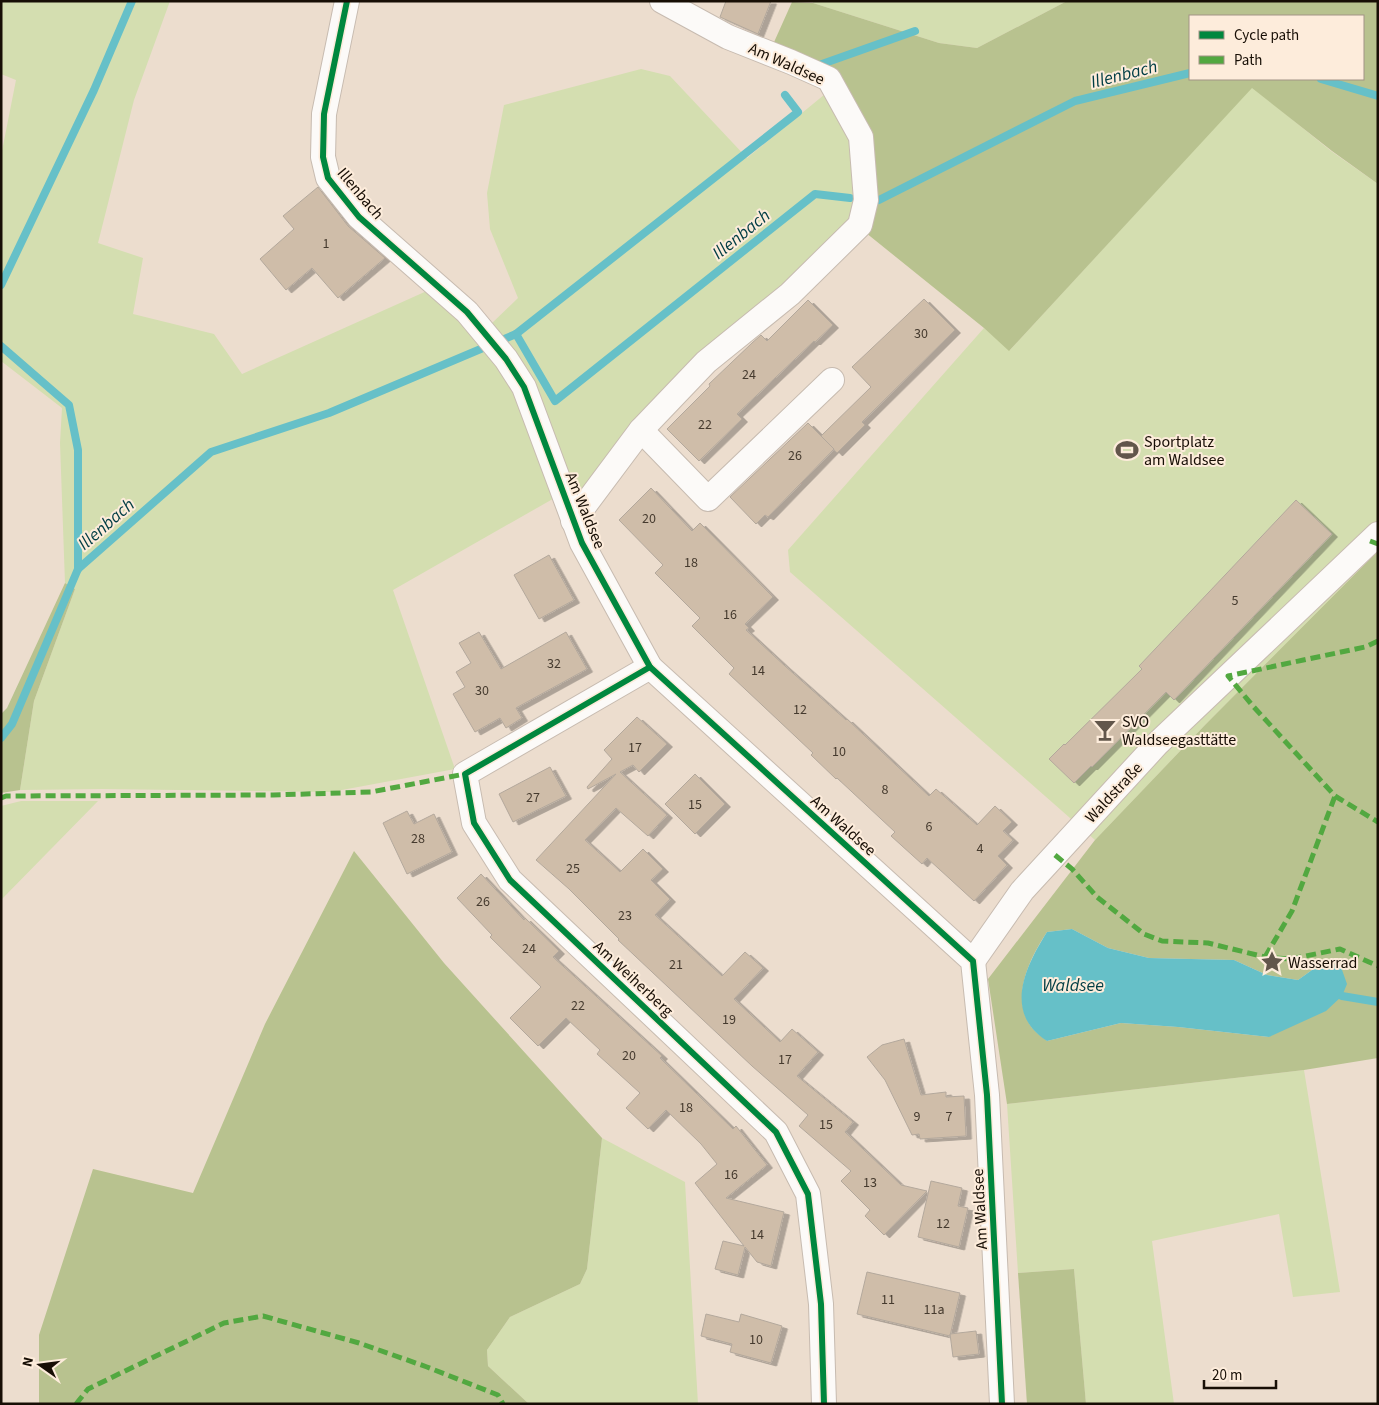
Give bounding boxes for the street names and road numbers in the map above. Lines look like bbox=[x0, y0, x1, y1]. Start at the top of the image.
street label: Am Waldsee bbox=[745, 37, 828, 90]
street label: Illenbach bbox=[332, 163, 389, 224]
street label: Am Waldsee bbox=[560, 469, 610, 552]
street label: Waldstraße bbox=[1080, 758, 1148, 828]
street label: Am Waldsee bbox=[806, 790, 881, 861]
street label: Am Weiherberg bbox=[588, 936, 678, 1022]
street label: Am Waldsee bbox=[967, 1168, 993, 1250]

